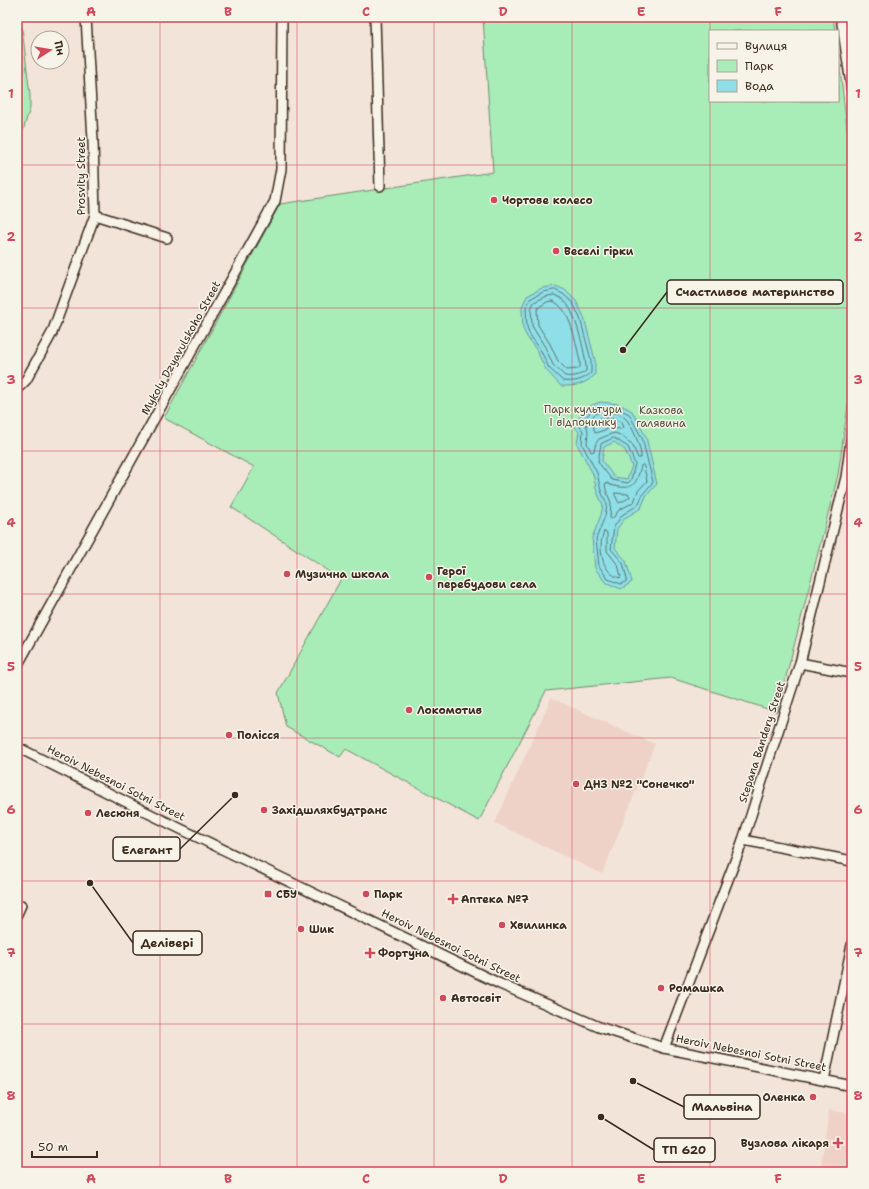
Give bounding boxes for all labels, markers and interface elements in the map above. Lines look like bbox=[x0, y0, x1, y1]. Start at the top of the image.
text: A bbox=[86, 3, 96, 20]
text: B bbox=[224, 3, 232, 20]
text: C bbox=[362, 3, 370, 20]
text: D bbox=[498, 3, 508, 20]
text: E bbox=[637, 3, 646, 20]
text: F bbox=[774, 3, 782, 20]
north arrow bbox=[30, 30, 70, 70]
legend bbox=[709, 30, 839, 102]
text: Вулиця bbox=[745, 38, 787, 54]
text: Пн bbox=[50, 39, 68, 57]
text: Парк bbox=[745, 58, 774, 74]
text: Вода bbox=[745, 78, 774, 94]
text: 1 bbox=[8, 85, 14, 102]
text: 1 bbox=[855, 85, 861, 102]
street label: Prosvity Street bbox=[74, 137, 89, 215]
place label: Чортове колесо bbox=[502, 193, 593, 208]
marker: Чортове колесо bbox=[489, 195, 499, 205]
text: 2 bbox=[6, 228, 16, 245]
text: 2 bbox=[853, 228, 863, 245]
place label: Веселі гірки bbox=[564, 244, 634, 259]
marker: Веселі гірки bbox=[551, 246, 561, 256]
street label: Mykoly Dzyavulskoho Street bbox=[138, 278, 224, 418]
callout: Счастливое материнство bbox=[667, 280, 843, 304]
text: Счастливое материнство bbox=[675, 284, 835, 300]
text: 3 bbox=[6, 371, 16, 388]
text: 3 bbox=[853, 371, 863, 388]
park label: Парк культури і відпочинку bbox=[544, 402, 622, 430]
park label: Казкова галявина bbox=[636, 403, 686, 431]
text: 4 bbox=[6, 514, 16, 531]
text: 4 bbox=[853, 514, 863, 531]
place label: Герої перебудови села bbox=[437, 564, 537, 592]
place label: Музична школа bbox=[295, 567, 389, 582]
marker: Музична школа bbox=[282, 569, 292, 579]
marker: Герої перебудови села bbox=[424, 572, 434, 582]
text: 5 bbox=[7, 658, 15, 675]
text: 5 bbox=[854, 658, 862, 675]
street label: Stepana Bandery Street bbox=[735, 679, 789, 805]
place label: Локомотив bbox=[417, 703, 482, 718]
marker: Локомотив bbox=[404, 705, 414, 715]
place label: Полісся bbox=[237, 728, 280, 743]
marker: Полісся bbox=[224, 730, 234, 740]
street label: Heroiv Nebesnoi Sotni Street bbox=[44, 742, 188, 825]
place label: ДНЗ №2 "Сонечко" bbox=[584, 777, 695, 792]
marker: ДНЗ №2 "Сонечко" bbox=[571, 779, 581, 789]
text: 6 bbox=[6, 801, 16, 818]
text: 6 bbox=[853, 801, 863, 818]
place label: Західшляхбудтранс bbox=[272, 803, 388, 818]
marker: Західшляхбудтранс bbox=[259, 805, 269, 815]
place label: Лесюня bbox=[96, 806, 140, 821]
marker: Лесюня bbox=[83, 808, 93, 818]
callout: Елегант bbox=[113, 837, 180, 861]
text: Елегант bbox=[122, 842, 173, 858]
place label: СБУ bbox=[276, 887, 297, 902]
place label: Парк bbox=[374, 887, 403, 902]
marker: СБУ bbox=[263, 889, 273, 899]
marker: Парк bbox=[361, 889, 371, 899]
place label: Аптека №7 bbox=[461, 892, 529, 907]
marker: Аптека №7 bbox=[448, 894, 458, 904]
street label: Heroiv Nebesnoi Sotni Street bbox=[379, 906, 523, 986]
place label: Хвилинка bbox=[510, 918, 567, 933]
marker: Хвилинка bbox=[497, 920, 507, 930]
place label: Шик bbox=[309, 922, 334, 937]
marker: Шик bbox=[296, 924, 306, 934]
callout: Делівері bbox=[133, 931, 202, 955]
text: Делівері bbox=[141, 935, 194, 951]
text: 7 bbox=[6, 944, 16, 961]
text: 7 bbox=[853, 944, 863, 961]
place label: Фортуна bbox=[378, 946, 430, 961]
marker: Фортуна bbox=[365, 948, 375, 958]
place label: Ромашка bbox=[669, 981, 724, 996]
marker: Ромашка bbox=[656, 983, 666, 993]
place label: Автосвіт bbox=[451, 991, 501, 1006]
marker: Автосвіт bbox=[438, 993, 448, 1003]
street label: Heroiv Nebesnoi Sotni Street bbox=[674, 1031, 828, 1075]
text: 8 bbox=[6, 1087, 16, 1104]
text: 8 bbox=[853, 1087, 863, 1104]
place label: Оленка bbox=[763, 1090, 805, 1105]
marker: Оленка bbox=[808, 1092, 818, 1102]
callout: Мальвіна bbox=[684, 1095, 760, 1119]
text: Мальвіна bbox=[692, 1099, 753, 1115]
scale bar bbox=[32, 1133, 97, 1159]
place label: Вузлова лікаря bbox=[741, 1136, 829, 1151]
marker: Вузлова лікаря bbox=[832, 1137, 844, 1149]
callout: ТП 620 bbox=[654, 1138, 715, 1162]
text: 50 m bbox=[38, 1139, 68, 1155]
text: ТП 620 bbox=[662, 1142, 706, 1158]
text: A bbox=[86, 1170, 96, 1187]
text: B bbox=[224, 1170, 232, 1187]
text: C bbox=[362, 1170, 370, 1187]
text: D bbox=[498, 1170, 508, 1187]
text: E bbox=[637, 1170, 646, 1187]
text: F bbox=[774, 1170, 782, 1187]

